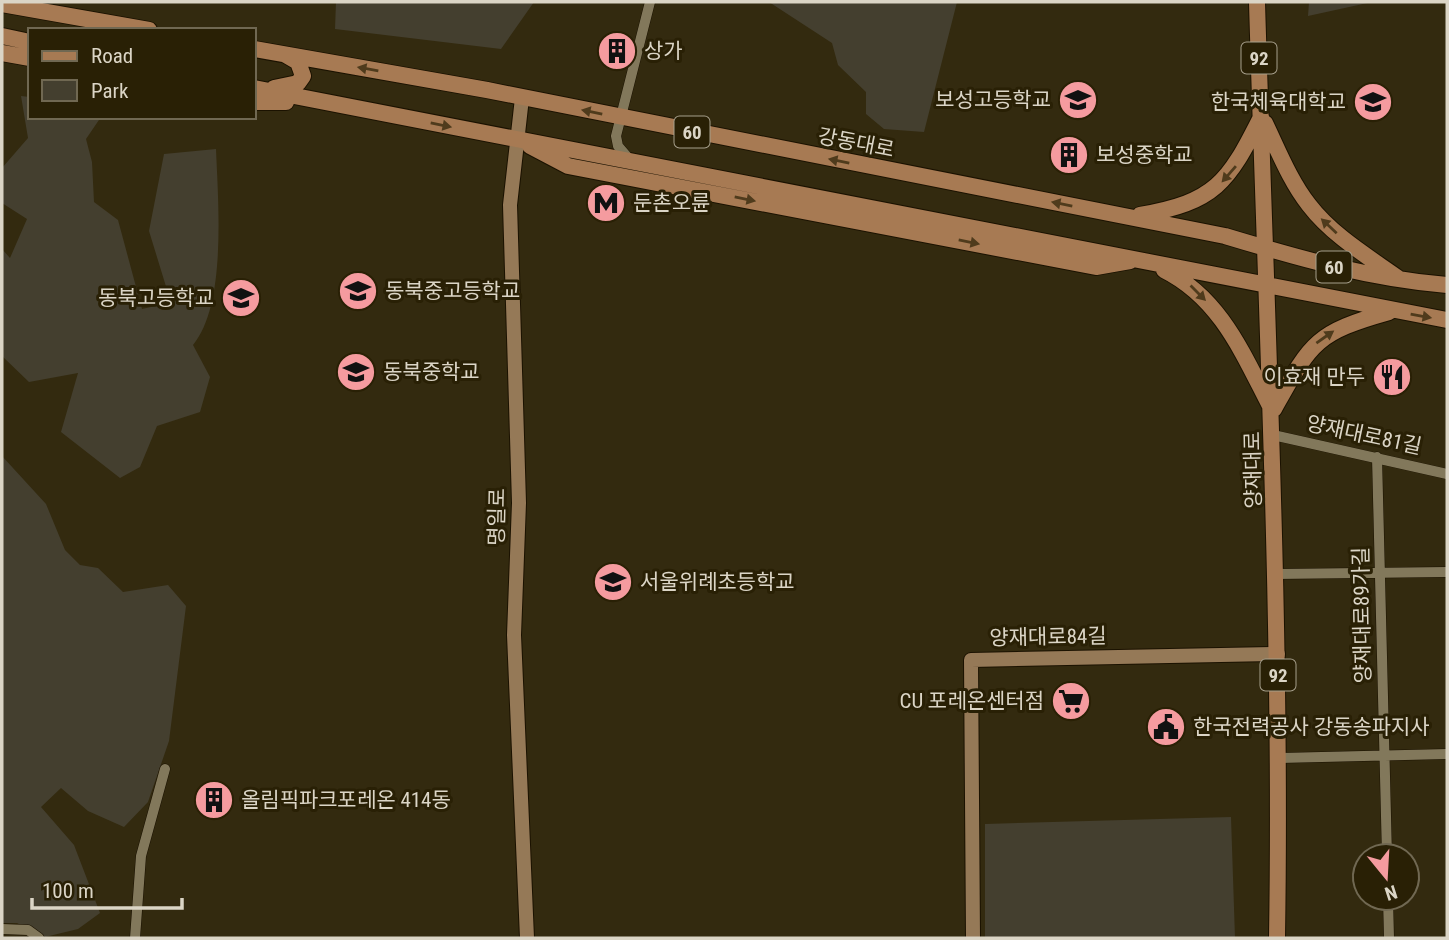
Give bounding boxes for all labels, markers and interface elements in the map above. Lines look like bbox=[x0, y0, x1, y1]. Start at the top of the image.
legend bbox=[28, 28, 256, 119]
building icon: 상가 bbox=[596, 30, 638, 72]
place label: 상가 bbox=[644, 39, 683, 63]
road number: 92 bbox=[1242, 43, 1276, 74]
text: Road bbox=[91, 44, 133, 68]
one-way arrow bbox=[357, 63, 379, 74]
text: Park bbox=[91, 79, 129, 103]
school or university icon: 보성고등학교 bbox=[1057, 79, 1099, 121]
school or university icon: 한국체육대학교 bbox=[1352, 81, 1394, 123]
place label: 보성고등학교 bbox=[935, 88, 1051, 112]
place label: 한국체육대학교 bbox=[1211, 90, 1346, 114]
one-way arrow bbox=[581, 107, 603, 118]
road number: 60 bbox=[674, 116, 710, 148]
one-way arrow bbox=[430, 119, 452, 130]
street label: 강동대로 bbox=[816, 124, 896, 162]
building icon: 보성중학교 bbox=[1048, 134, 1090, 176]
place label: 보성중학교 bbox=[1096, 143, 1193, 167]
one-way arrow bbox=[828, 155, 850, 166]
one-way arrow bbox=[1221, 165, 1237, 182]
metro station icon: 둔촌오륜 bbox=[585, 182, 627, 224]
place label: 둔촌오륜 bbox=[633, 191, 710, 215]
one-way arrow bbox=[734, 194, 756, 205]
one-way arrow bbox=[1051, 199, 1073, 210]
one-way arrow bbox=[1320, 217, 1337, 234]
one-way arrow bbox=[958, 237, 980, 248]
road number: 60 bbox=[1316, 252, 1352, 282]
school or university icon: 동북중고등학교 bbox=[337, 270, 379, 312]
school or university icon: 동북고등학교 bbox=[220, 277, 262, 319]
place label: 동북중고등학교 bbox=[385, 279, 520, 303]
one-way arrow bbox=[1190, 284, 1207, 301]
place label: 동북고등학교 bbox=[98, 286, 214, 310]
one-way arrow bbox=[1410, 310, 1432, 321]
one-way arrow bbox=[1316, 330, 1334, 344]
school or university icon: 동북중학교 bbox=[335, 351, 377, 393]
restaurant icon: 이효재 만두 bbox=[1371, 356, 1413, 398]
place label: 동북중학교 bbox=[383, 360, 480, 384]
place label: 이효재 만두 bbox=[1264, 365, 1365, 389]
street label: 양재대로81길 bbox=[1304, 411, 1424, 459]
street label: 양재대로 bbox=[1240, 431, 1266, 509]
street label: 명일로 bbox=[484, 488, 510, 546]
street label: 양재대로89가길 bbox=[1349, 546, 1375, 684]
school or university icon: 서울위례초등학교 bbox=[592, 561, 634, 603]
place label: 서울위례초등학교 bbox=[640, 570, 795, 594]
street label: 양재대로84길 bbox=[989, 624, 1107, 650]
road number: 92 bbox=[1260, 660, 1296, 690]
supermarket icon: CU 포레온센터점 bbox=[1050, 680, 1092, 722]
place label: CU 포레온센터점 bbox=[900, 689, 1044, 713]
public building icon: 한국전력공사 강동송파지사 bbox=[1145, 706, 1187, 748]
place label: 한국전력공사 강동송파지사 bbox=[1193, 715, 1430, 739]
building icon: 올림픽파크포레온 414동 bbox=[193, 779, 235, 821]
place label: 올림픽파크포레온 414동 bbox=[241, 788, 451, 812]
north arrow bbox=[1351, 842, 1421, 912]
scale bar bbox=[32, 866, 182, 910]
text: 100 m bbox=[42, 879, 94, 903]
text: N bbox=[1382, 880, 1400, 905]

